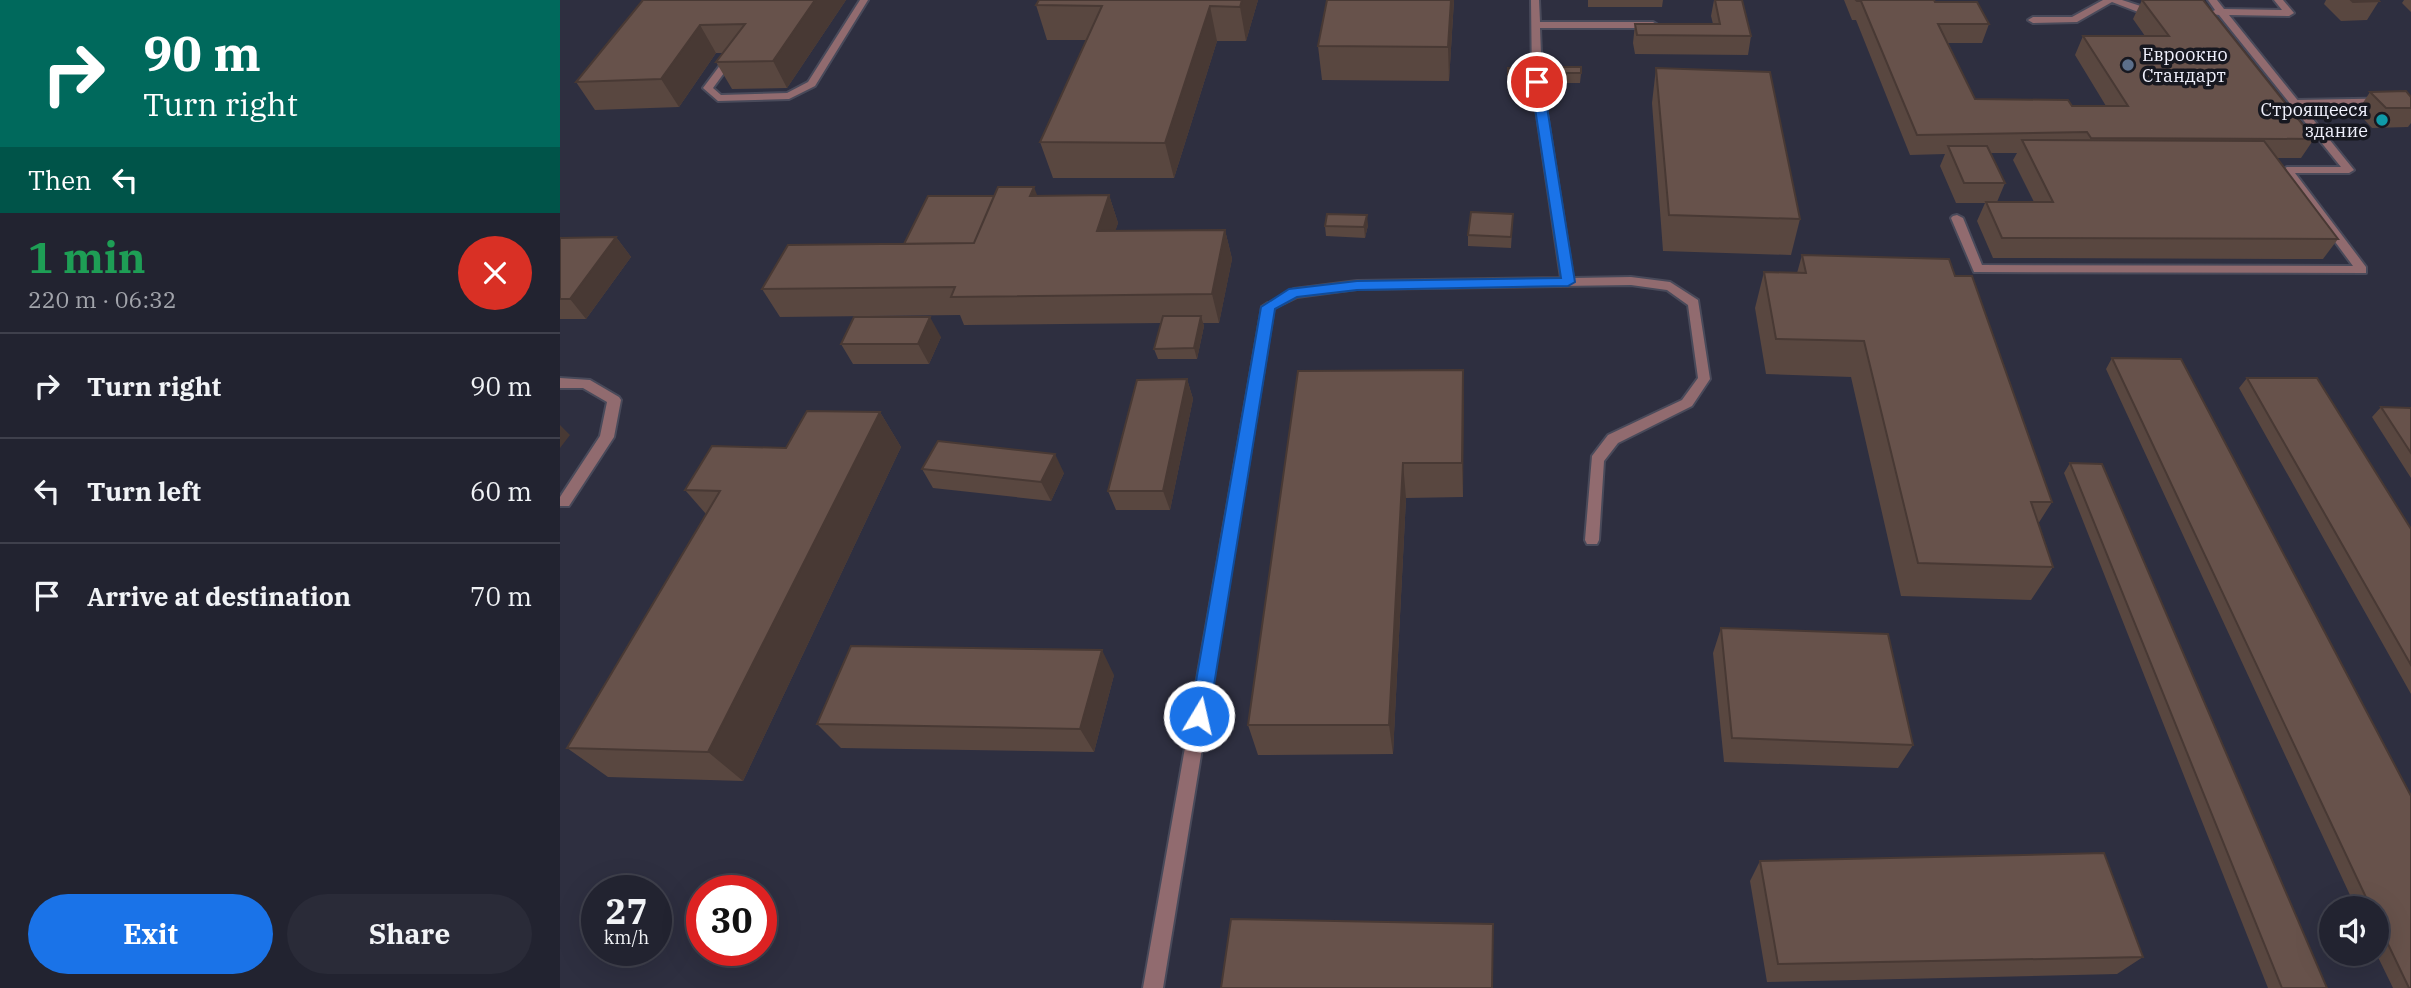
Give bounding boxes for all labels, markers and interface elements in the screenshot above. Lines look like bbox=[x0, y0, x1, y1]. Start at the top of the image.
text: 90 m bbox=[143, 21, 261, 84]
icon: right bbox=[28, 28, 119, 119]
place label: Евроокно Стандарт bbox=[2142, 43, 2228, 87]
pin bbox=[1507, 52, 1567, 112]
marker: Евроокно Стандарт bbox=[2120, 57, 2136, 73]
icon: arrive bbox=[1518, 63, 1556, 101]
text: Turn right bbox=[143, 83, 298, 125]
place label: Строящееся здание bbox=[2260, 98, 2368, 142]
marker: Строящееся здание bbox=[2374, 112, 2390, 128]
icon: left bbox=[106, 161, 144, 199]
text: Then bbox=[28, 163, 92, 197]
text: 1 min bbox=[28, 230, 146, 285]
button: close bbox=[458, 236, 532, 310]
text: 220 m · 06:32 bbox=[28, 284, 177, 314]
icon: right bbox=[28, 367, 66, 405]
text: Turn right bbox=[87, 369, 221, 403]
text: 90 m bbox=[470, 369, 532, 403]
icon: left bbox=[28, 472, 66, 510]
text: Turn left bbox=[87, 474, 201, 508]
text: 60 m bbox=[470, 474, 532, 508]
icon: arrive bbox=[28, 577, 66, 615]
text: Arrive at destination bbox=[87, 579, 351, 613]
text: 70 m bbox=[470, 579, 532, 613]
position arrow bbox=[1162, 679, 1236, 753]
speed limit sign: 30 bbox=[686, 875, 777, 966]
text: 27 bbox=[605, 888, 648, 934]
button: Exit bbox=[28, 894, 273, 974]
button: Share bbox=[287, 894, 532, 974]
map controls bbox=[2319, 896, 2389, 966]
button: sound bbox=[2319, 896, 2389, 966]
text: km/h bbox=[604, 926, 649, 949]

